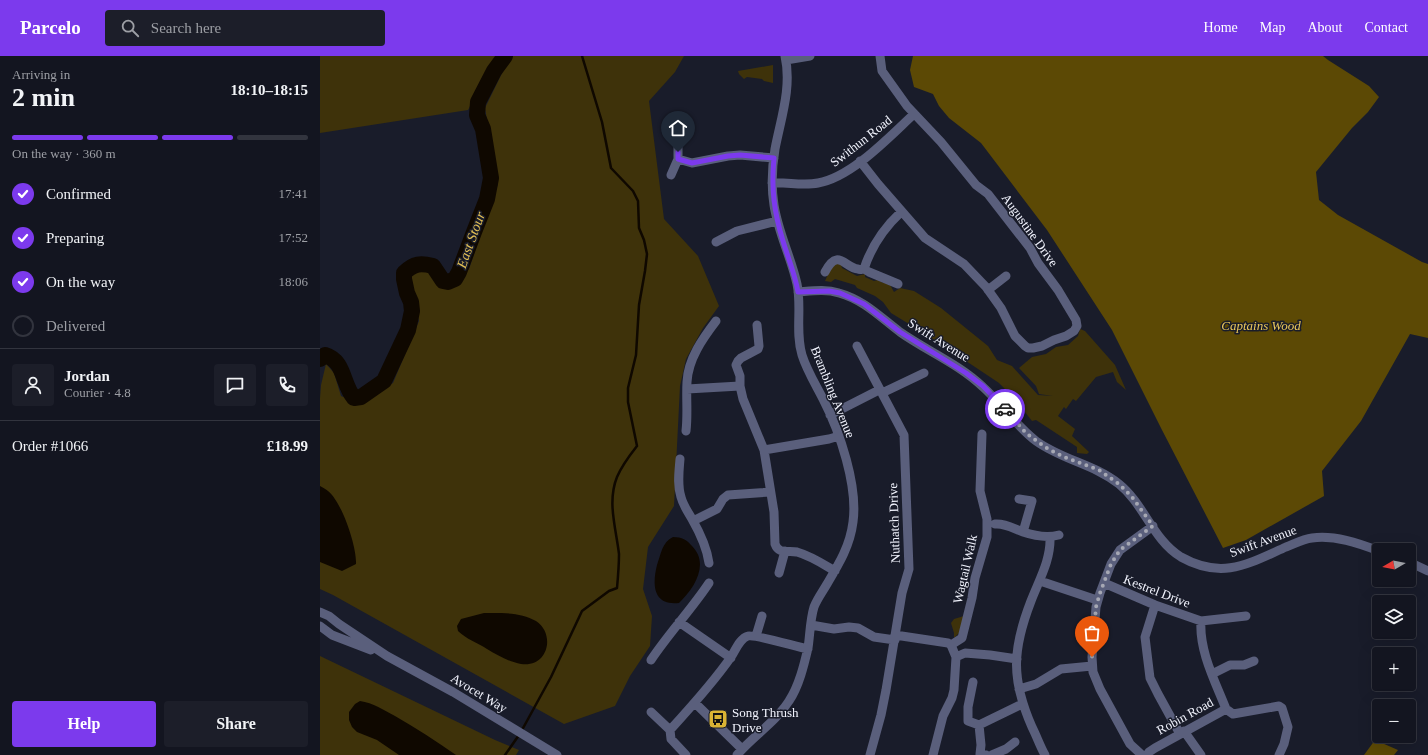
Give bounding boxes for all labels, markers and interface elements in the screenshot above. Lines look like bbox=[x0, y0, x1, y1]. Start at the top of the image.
search box bbox=[105, 10, 385, 46]
text: Parcelo bbox=[20, 17, 81, 38]
icon: search bbox=[119, 17, 141, 39]
text: Search here bbox=[151, 20, 221, 36]
text: Home bbox=[1204, 20, 1238, 35]
text: Map bbox=[1260, 20, 1285, 35]
text: About bbox=[1307, 20, 1342, 35]
text: Contact bbox=[1364, 20, 1408, 35]
text: Arriving in bbox=[12, 67, 70, 82]
text: 18:10–18:15 bbox=[231, 82, 308, 98]
text: 2 min bbox=[12, 83, 75, 112]
pin bbox=[661, 111, 695, 152]
street label: Swithun Road bbox=[827, 112, 895, 170]
icon: home bbox=[667, 117, 689, 139]
text: On the way · 360 m bbox=[12, 146, 116, 161]
icon: check bbox=[12, 183, 34, 205]
text: Confirmed bbox=[46, 186, 111, 202]
text: 17:41 bbox=[278, 186, 308, 201]
street label: Augustine Drive bbox=[999, 191, 1062, 269]
water label: East Stour bbox=[454, 209, 488, 271]
icon: check bbox=[12, 227, 34, 249]
text: Preparing bbox=[46, 230, 104, 246]
text: 17:52 bbox=[278, 230, 308, 245]
icon: check bbox=[12, 271, 34, 293]
text: On the way bbox=[46, 274, 115, 290]
text: 18:06 bbox=[278, 274, 308, 289]
street label: Swift Avenue bbox=[905, 315, 973, 365]
text: Delivered bbox=[46, 318, 105, 334]
park label: Captains Wood bbox=[1221, 318, 1301, 333]
street label: Brambling Avenue bbox=[808, 344, 858, 440]
button: person bbox=[12, 364, 54, 406]
button: chat bbox=[214, 364, 256, 406]
button: phone bbox=[266, 364, 308, 406]
text: Jordan bbox=[64, 368, 110, 384]
text: Courier · 4.8 bbox=[64, 385, 131, 400]
courier bbox=[985, 389, 1025, 429]
icon: car bbox=[994, 398, 1016, 420]
text: Order #1066 bbox=[12, 438, 88, 454]
text: £18.99 bbox=[267, 438, 308, 454]
street label: Nuthatch Drive bbox=[885, 482, 903, 563]
street label: Swift Avenue bbox=[1227, 522, 1299, 560]
street label: Wagtail Walk bbox=[950, 533, 980, 605]
north arrow bbox=[1372, 543, 1416, 587]
map controls bbox=[1372, 543, 1416, 743]
street label: Kestrel Drive bbox=[1121, 571, 1193, 611]
button: layers bbox=[1372, 595, 1416, 639]
pin bbox=[1075, 616, 1109, 657]
icon: bag bbox=[1081, 622, 1103, 644]
button: + bbox=[1372, 647, 1416, 691]
street label: Avocet Way bbox=[448, 670, 510, 716]
street label: Robin Road bbox=[1154, 694, 1216, 738]
button: − bbox=[1372, 699, 1416, 743]
button: Help bbox=[12, 701, 156, 747]
button: Share bbox=[164, 701, 308, 747]
place label: Song Thrush Drive bbox=[732, 705, 799, 735]
bus stop icon: Song Thrush Drive bbox=[707, 708, 729, 730]

